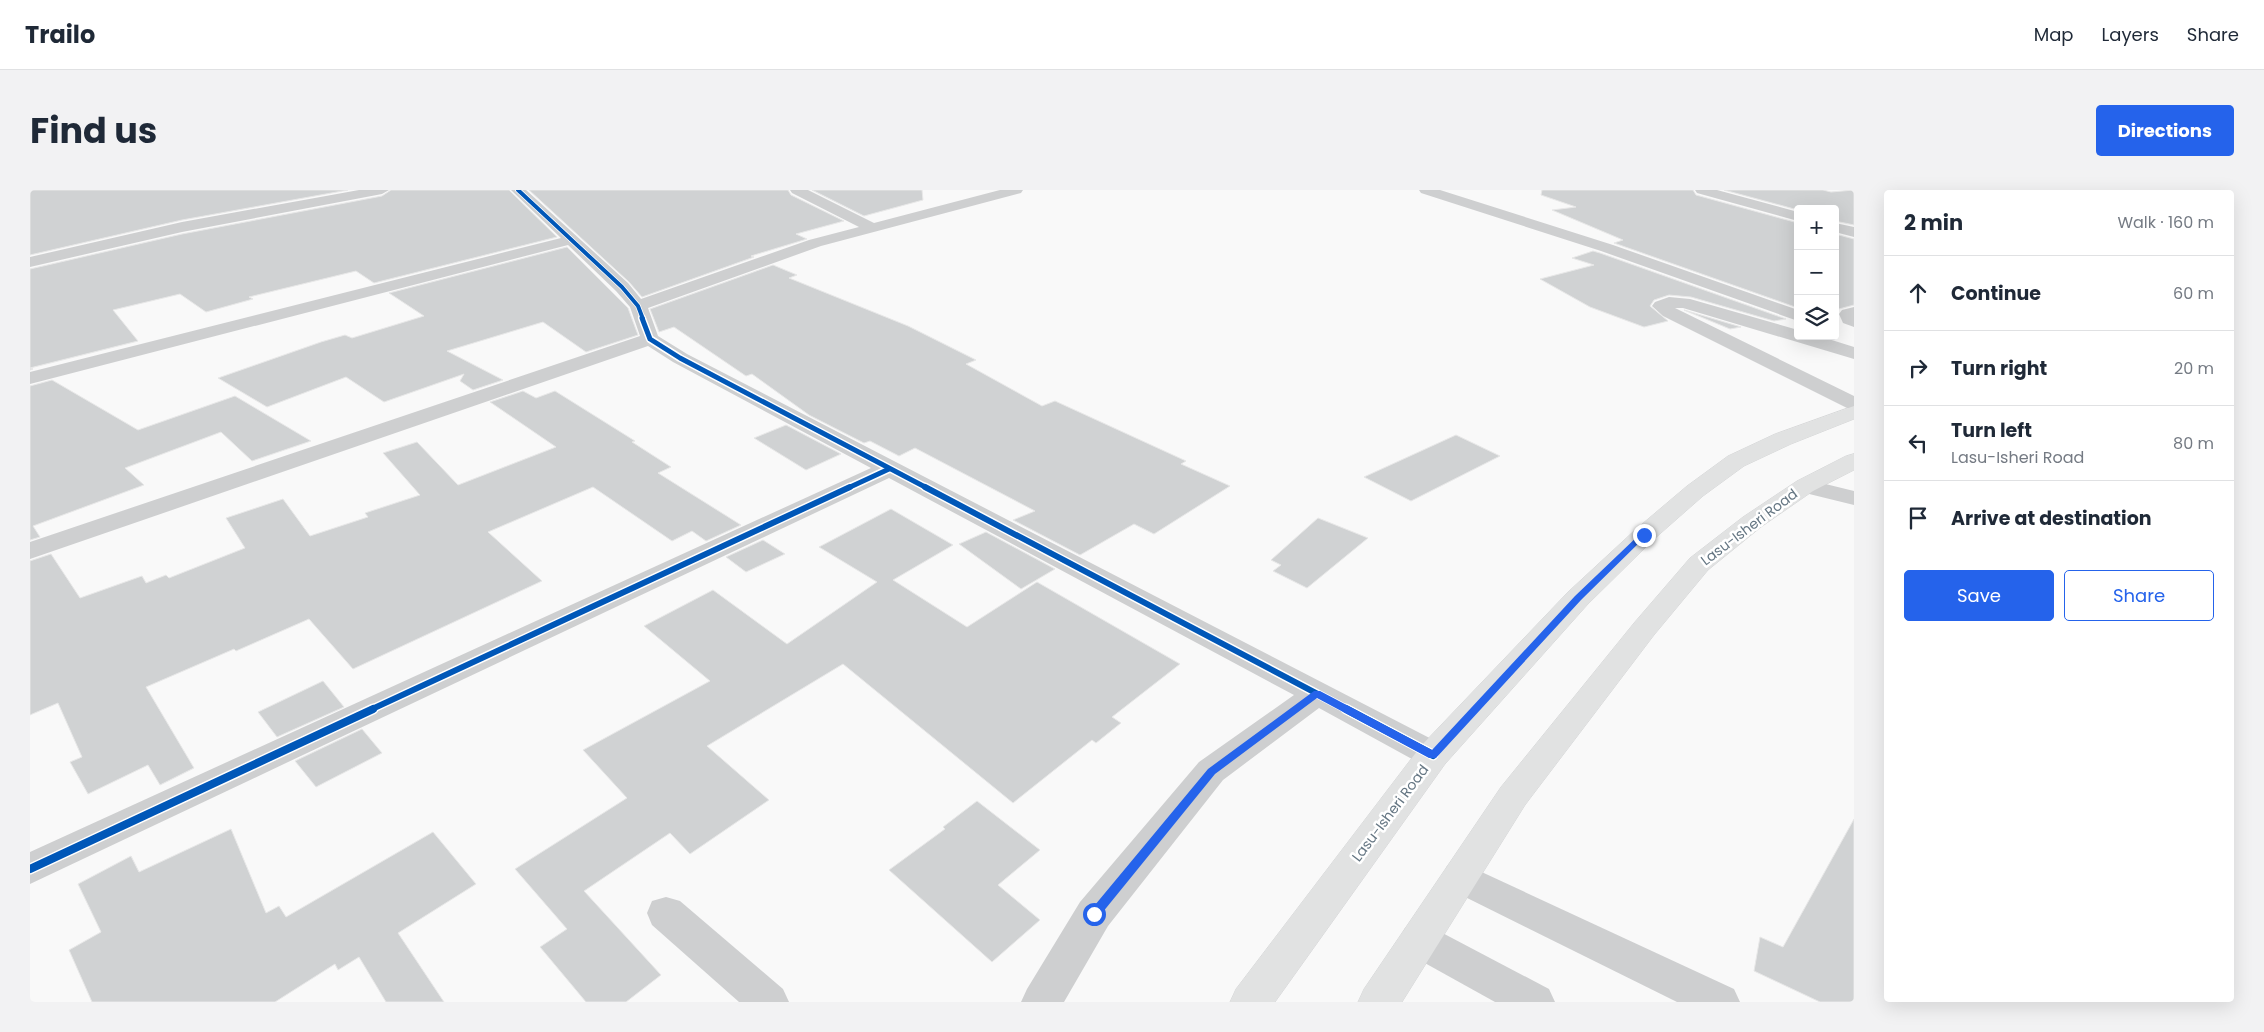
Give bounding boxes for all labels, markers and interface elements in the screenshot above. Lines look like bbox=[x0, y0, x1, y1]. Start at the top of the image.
text: Trailo bbox=[25, 18, 95, 51]
text: Map bbox=[2034, 22, 2074, 47]
text: Layers bbox=[2102, 22, 2159, 47]
text: Share bbox=[2187, 22, 2239, 47]
button: Directions bbox=[2096, 105, 2234, 156]
text: Find us bbox=[30, 106, 157, 155]
map controls bbox=[1794, 205, 1839, 340]
button: + bbox=[1794, 205, 1839, 250]
text: 2 min bbox=[1904, 208, 1963, 237]
text: Walk · 160 m bbox=[2117, 211, 2214, 234]
button: − bbox=[1794, 250, 1839, 295]
icon: ahead bbox=[1904, 279, 1932, 307]
text: Continue bbox=[1951, 280, 2041, 307]
text: 60 m bbox=[2173, 282, 2214, 305]
button: layers bbox=[1794, 295, 1839, 340]
icon: right bbox=[1904, 354, 1932, 382]
text: Turn right bbox=[1951, 355, 2047, 382]
text: 20 m bbox=[2174, 357, 2214, 380]
text: Turn left bbox=[1951, 417, 2032, 444]
icon: left bbox=[1904, 429, 1932, 457]
text: 80 m bbox=[2173, 432, 2214, 455]
text: Lasu-Isheri Road bbox=[1951, 446, 2084, 469]
street label: Lasu-Isheri Road bbox=[1696, 484, 1802, 570]
icon: arrive bbox=[1904, 504, 1932, 532]
text: Arrive at destination bbox=[1951, 505, 2152, 532]
route end bbox=[1633, 524, 1656, 547]
button: Save bbox=[1904, 570, 2054, 621]
button: Share bbox=[2064, 570, 2214, 621]
street label: Lasu-Isheri Road bbox=[1347, 760, 1433, 866]
route start bbox=[1083, 903, 1106, 926]

